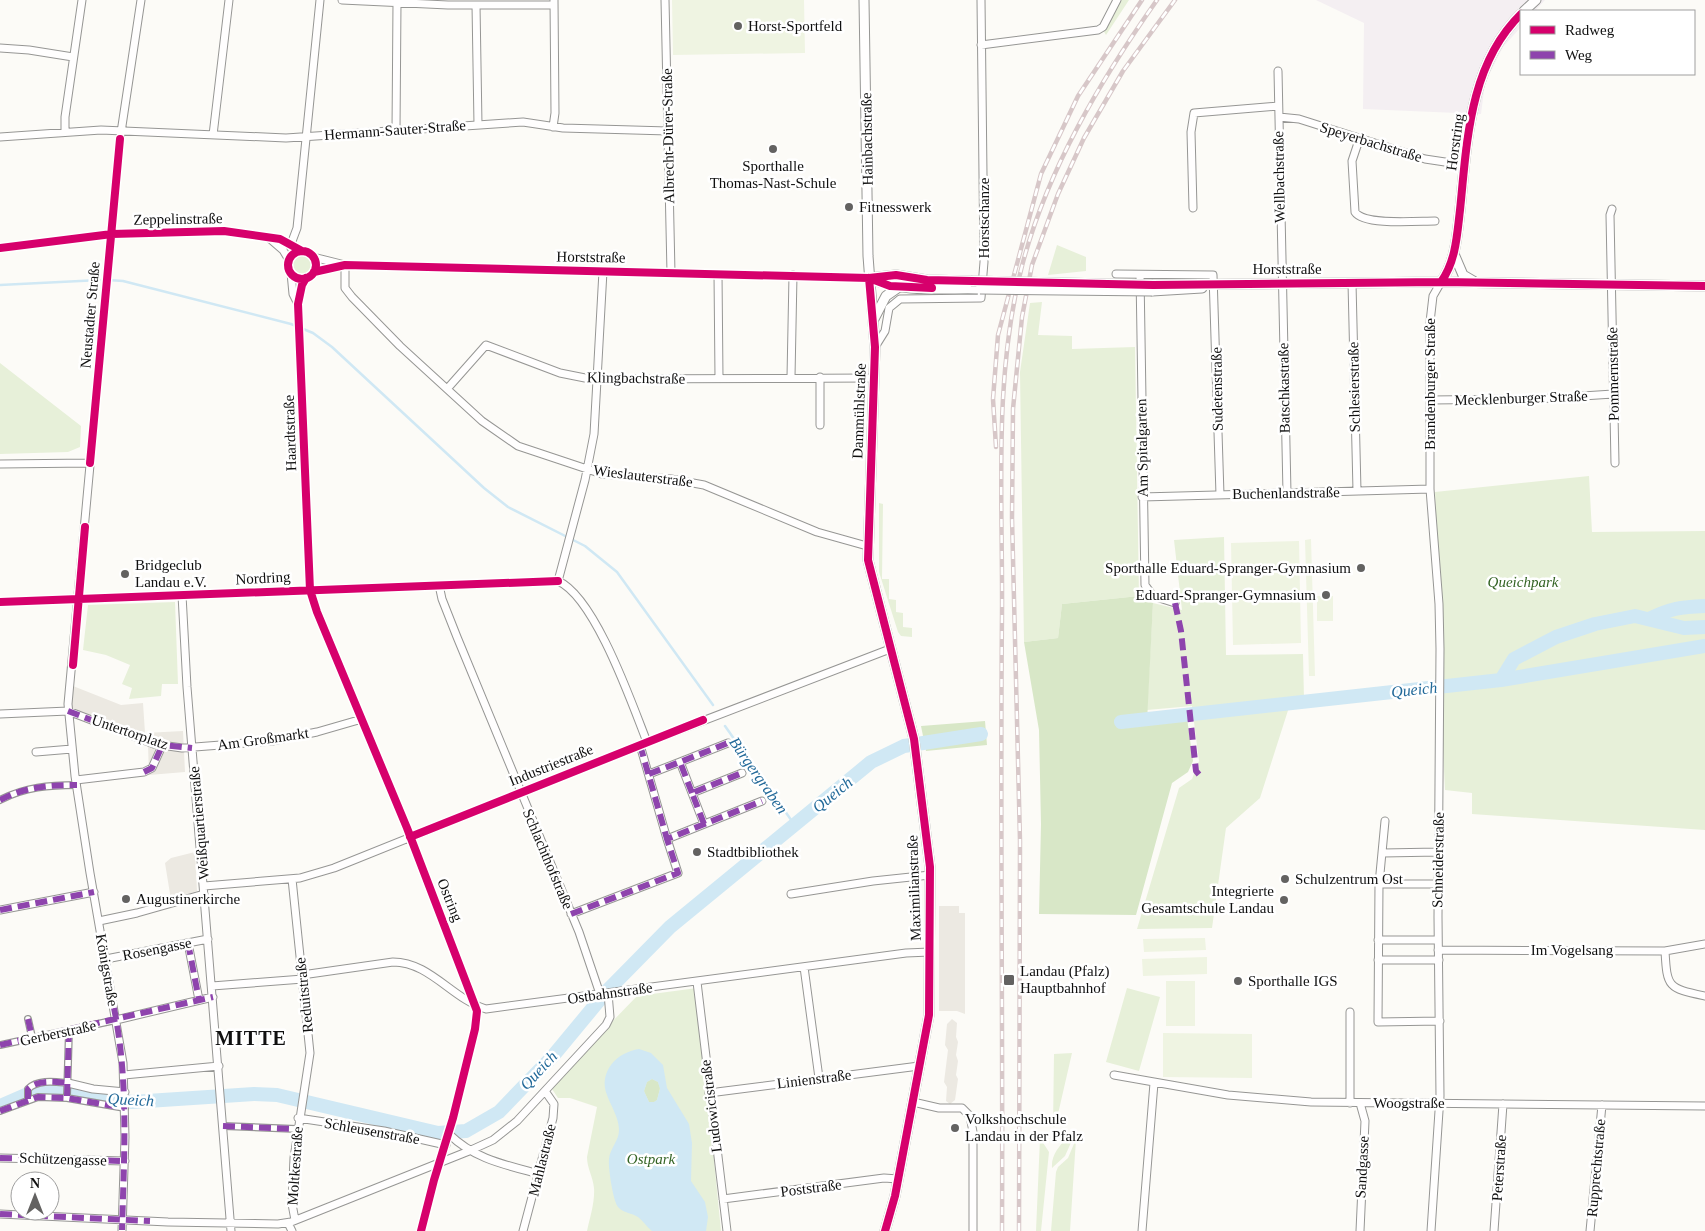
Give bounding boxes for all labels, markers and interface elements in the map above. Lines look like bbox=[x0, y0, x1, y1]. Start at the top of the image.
legend bbox=[1520, 10, 1695, 75]
place label: Horst-Sportfeld bbox=[748, 18, 843, 34]
marker: Horst-Sportfeld bbox=[732, 20, 744, 32]
text: Radweg bbox=[1565, 22, 1615, 38]
text: Weg bbox=[1565, 47, 1593, 63]
street label: Albrecht-Dürer-Straße bbox=[659, 68, 677, 204]
street label: Hainbachstraße bbox=[858, 92, 876, 186]
street label: Horstring bbox=[1443, 112, 1467, 172]
street label: Hermann-Sauter-Straße bbox=[324, 117, 467, 143]
street label: Speyerbachstraße bbox=[1318, 119, 1424, 165]
street label: Wellbachstraße bbox=[1270, 130, 1288, 223]
marker: Sporthalle Thomas-Nast-Schule bbox=[767, 143, 779, 155]
place label: Sporthalle Thomas-Nast-Schule bbox=[710, 158, 837, 191]
street label: Horstschanze bbox=[976, 177, 992, 258]
place label: Fitnesswerk bbox=[859, 199, 932, 215]
marker: Fitnesswerk bbox=[843, 201, 855, 213]
street label: Zeppelinstraße bbox=[133, 210, 223, 228]
street label: Horststraße bbox=[556, 248, 626, 266]
street label: Neustadter Straße bbox=[77, 261, 103, 369]
street label: Horststraße bbox=[1252, 261, 1322, 277]
street label: Brandenburger Straße bbox=[1422, 318, 1438, 450]
street label: Pommernstraße bbox=[1604, 326, 1622, 421]
street label: Schlesierstraße bbox=[1345, 341, 1363, 433]
street label: Batschkastraße bbox=[1275, 342, 1293, 434]
street label: Sudetenstraße bbox=[1208, 346, 1226, 431]
street label: Dammühlstraße bbox=[849, 363, 869, 459]
street label: Klingbachstraße bbox=[587, 369, 686, 387]
street label: Mecklenburger Straße bbox=[1454, 388, 1588, 408]
street label: Haardtstraße bbox=[281, 394, 299, 472]
street label: Am Spitalgarten bbox=[1133, 398, 1151, 497]
street label: Wieslauterstraße bbox=[592, 462, 694, 490]
street label: Buchenlandstraße bbox=[1232, 484, 1340, 502]
place label: Bridgeclub Landau e.V. bbox=[135, 557, 207, 590]
place label: Sporthalle Eduard-Spranger-Gymnasium bbox=[1105, 560, 1351, 576]
marker: Sporthalle Eduard-Spranger-Gymnasium bbox=[1355, 562, 1367, 574]
marker: Bridgeclub Landau e.V. bbox=[119, 568, 131, 580]
street label: Nordring bbox=[235, 569, 291, 587]
park label: Queichpark bbox=[1488, 574, 1559, 590]
place label: Eduard-Spranger-Gymnasium bbox=[1136, 587, 1316, 603]
marker: Eduard-Spranger-Gymnasium bbox=[1320, 589, 1332, 601]
water label: Queich bbox=[1390, 679, 1438, 700]
street label: Untertorplatz bbox=[90, 711, 171, 753]
street label: Am Großmarkt bbox=[216, 725, 311, 753]
water label: Bürgergraben bbox=[725, 734, 791, 817]
street label: Industriestraße bbox=[507, 741, 596, 789]
street label: Weißquartierstraße bbox=[186, 765, 212, 880]
water label: Queich bbox=[809, 773, 856, 816]
street label: Schlachthofstraße bbox=[520, 806, 576, 912]
street label: Schneiderstraße bbox=[1429, 812, 1447, 908]
street label: Maximilianstraße bbox=[904, 835, 924, 941]
place label: Stadtbibliothek bbox=[707, 844, 799, 860]
marker: Stadtbibliothek bbox=[691, 846, 703, 858]
place label: Schulzentrum Ost bbox=[1295, 871, 1404, 887]
marker: Schulzentrum Ost bbox=[1279, 873, 1291, 885]
street label: Ostring bbox=[434, 876, 466, 924]
place label: Integrierte Gesamtschule Landau bbox=[1141, 883, 1274, 916]
place label: Augustinerkirche bbox=[136, 891, 240, 907]
marker: Augustinerkirche bbox=[120, 893, 132, 905]
marker: Integrierte Gesamtschule Landau bbox=[1278, 894, 1290, 906]
street label: Königstraße bbox=[93, 933, 121, 1008]
street label: Rosengasse bbox=[121, 934, 193, 964]
street label: Im Vogelsang bbox=[1531, 942, 1614, 958]
street label: Reduitstraße bbox=[292, 956, 316, 1034]
place label: Landau (Pfalz) Hauptbahnhof bbox=[1020, 963, 1110, 996]
marker: Landau (Pfalz) Hauptbahnhof bbox=[1002, 973, 1016, 987]
place label: Sporthalle IGS bbox=[1248, 973, 1338, 989]
marker: Sporthalle IGS bbox=[1232, 975, 1244, 987]
street label: Ostbahnstraße bbox=[566, 979, 654, 1007]
street label: Gerberstraße bbox=[18, 1017, 98, 1049]
district label: MITTE bbox=[215, 1027, 287, 1049]
water label: Queich bbox=[516, 1048, 560, 1093]
street label: Ludowicistraße bbox=[697, 1058, 725, 1153]
street label: Linienstraße bbox=[776, 1066, 853, 1092]
water label: Queich bbox=[107, 1090, 154, 1109]
street label: Woogstraße bbox=[1373, 1095, 1445, 1111]
place label: Volkshochschule Landau in der Pfalz bbox=[965, 1111, 1083, 1144]
street label: Schleusenstraße bbox=[323, 1115, 421, 1147]
street label: Rupprechtstraße bbox=[1584, 1118, 1608, 1218]
street label: Mahlastraße bbox=[525, 1122, 559, 1198]
marker: Volkshochschule Landau in der Pfalz bbox=[949, 1122, 961, 1134]
street label: Moltkestraße bbox=[284, 1126, 306, 1206]
street label: Peterstraße bbox=[1489, 1134, 1509, 1202]
street label: Sandgasse bbox=[1352, 1135, 1372, 1199]
street label: Schützengasse bbox=[19, 1149, 107, 1169]
park label: Ostpark bbox=[627, 1151, 676, 1167]
north arrow bbox=[10, 1171, 60, 1221]
text: N bbox=[30, 1176, 40, 1191]
street label: Poststraße bbox=[779, 1176, 843, 1200]

